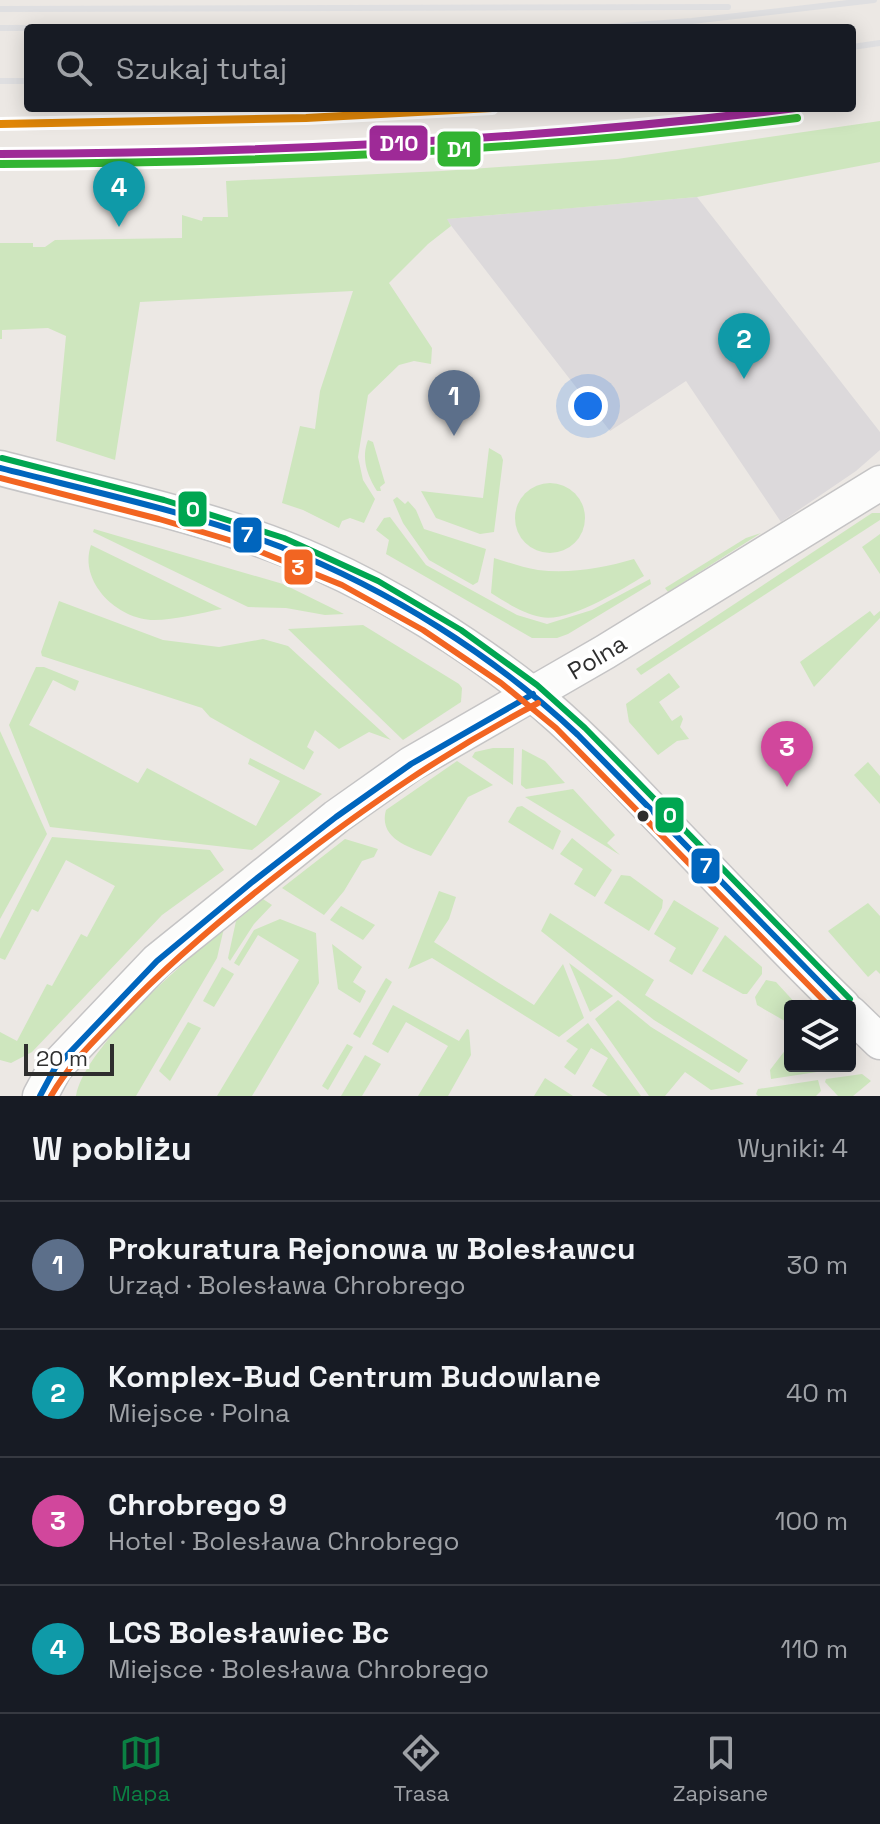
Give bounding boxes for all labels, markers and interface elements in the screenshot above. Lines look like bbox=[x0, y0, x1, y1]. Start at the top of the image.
search box bbox=[24, 24, 856, 112]
icon: search bbox=[52, 46, 96, 90]
text: Szukaj tutaj bbox=[116, 49, 287, 88]
line badge: D10 bbox=[368, 124, 429, 162]
text: D10 bbox=[380, 129, 418, 157]
line badge: D1 bbox=[436, 130, 482, 168]
text: D1 bbox=[447, 135, 471, 163]
pin: 4 bbox=[93, 161, 145, 227]
pin: 2 bbox=[718, 313, 770, 379]
pin: 1 bbox=[428, 370, 480, 436]
your location bbox=[568, 386, 608, 426]
line badge: 0 bbox=[177, 490, 208, 528]
text: 0 bbox=[186, 495, 200, 523]
line badge: 7 bbox=[232, 516, 263, 554]
text: 7 bbox=[241, 520, 253, 548]
line badge: 3 bbox=[283, 548, 314, 586]
text: 3 bbox=[291, 553, 305, 581]
street label: Polna bbox=[562, 627, 632, 687]
pin: 3 bbox=[761, 721, 813, 787]
line badge: 0 bbox=[654, 796, 685, 834]
text: 0 bbox=[663, 801, 677, 829]
unlabelled marker bbox=[635, 808, 651, 824]
line badge: 7 bbox=[690, 847, 721, 885]
text: 7 bbox=[700, 851, 712, 879]
map controls bbox=[784, 1000, 856, 1072]
button: layers bbox=[784, 1000, 856, 1072]
scale bar bbox=[24, 1040, 114, 1076]
text: 20 m bbox=[36, 1044, 88, 1072]
text: W pobliżu bbox=[32, 1127, 192, 1170]
text: Wyniki: 4 bbox=[737, 1131, 848, 1165]
text: Prokuratura Rejonowa w Bolesławcu bbox=[108, 1229, 635, 1268]
text: 1 bbox=[52, 1248, 64, 1282]
text: 30 m bbox=[787, 1248, 848, 1282]
text: Urząd · Bolesława Chrobrego bbox=[108, 1268, 466, 1302]
text: Komplex-Bud Centrum Budowlane bbox=[108, 1357, 601, 1396]
text: 2 bbox=[50, 1376, 66, 1410]
text: 40 m bbox=[786, 1376, 848, 1410]
text: Miejsce · Polna bbox=[108, 1396, 290, 1430]
text: Chrobrego 9 bbox=[108, 1485, 287, 1524]
text: 3 bbox=[50, 1504, 66, 1538]
text: 100 m bbox=[775, 1504, 848, 1538]
text: Hotel · Bolesława Chrobrego bbox=[108, 1524, 460, 1558]
text: LCS Bolesławiec Bc bbox=[108, 1613, 389, 1652]
text: 4 bbox=[50, 1632, 66, 1666]
text: 110 m bbox=[781, 1632, 848, 1666]
text: Miejsce · Bolesława Chrobrego bbox=[108, 1652, 489, 1686]
tab: Mapa bbox=[112, 1731, 170, 1807]
tab: Trasa bbox=[393, 1731, 449, 1807]
tab: Zapisane bbox=[673, 1731, 768, 1807]

